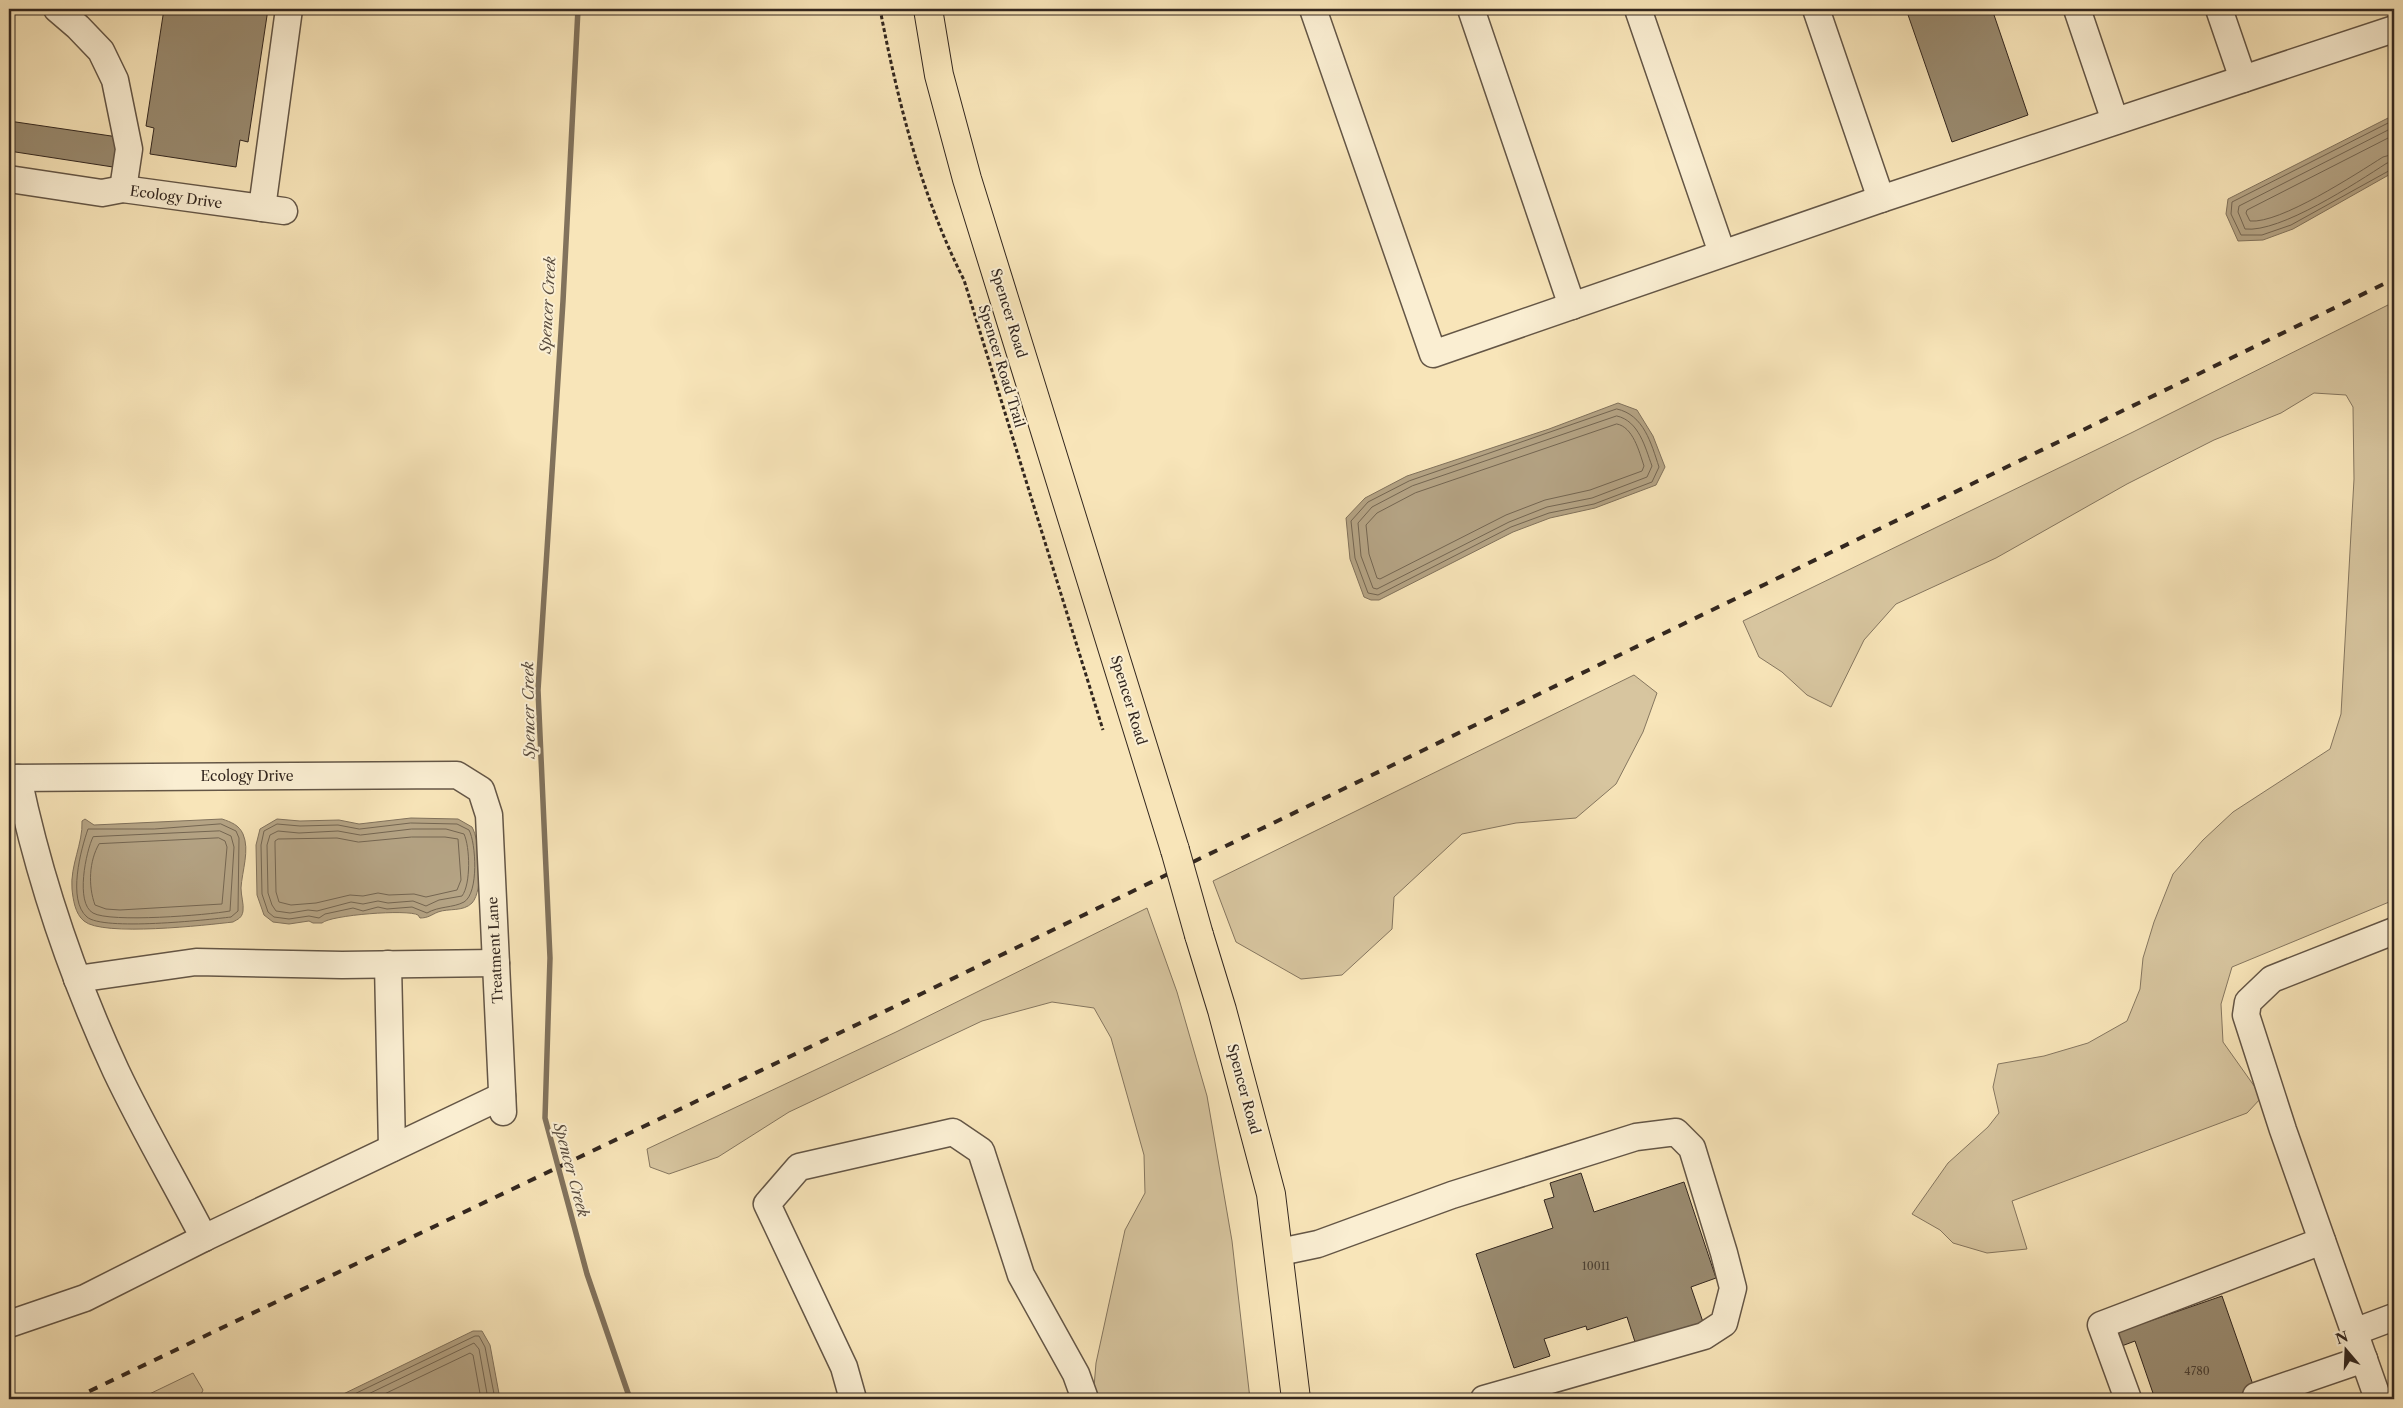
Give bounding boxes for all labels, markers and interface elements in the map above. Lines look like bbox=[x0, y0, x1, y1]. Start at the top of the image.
street label: Ecology Drive bbox=[129, 182, 224, 212]
water label: Spencer Creek bbox=[535, 256, 560, 355]
street label: Spencer Road bbox=[987, 266, 1031, 360]
street label: Spencer Road Trail bbox=[975, 302, 1029, 430]
street label: Spencer Road bbox=[1107, 653, 1151, 747]
water label: Spencer Creek bbox=[518, 661, 539, 760]
street label: Ecology Drive bbox=[200, 767, 294, 785]
street label: Treatment Lane bbox=[483, 896, 507, 1004]
street label: Spencer Road bbox=[1223, 1042, 1265, 1137]
water label: Spencer Creek bbox=[549, 1120, 593, 1219]
house number: 10011 bbox=[1582, 1259, 1610, 1273]
north arrow bbox=[2320, 1326, 2370, 1376]
text: N bbox=[2333, 1327, 2350, 1348]
house number: 4780 bbox=[2184, 1364, 2210, 1378]

